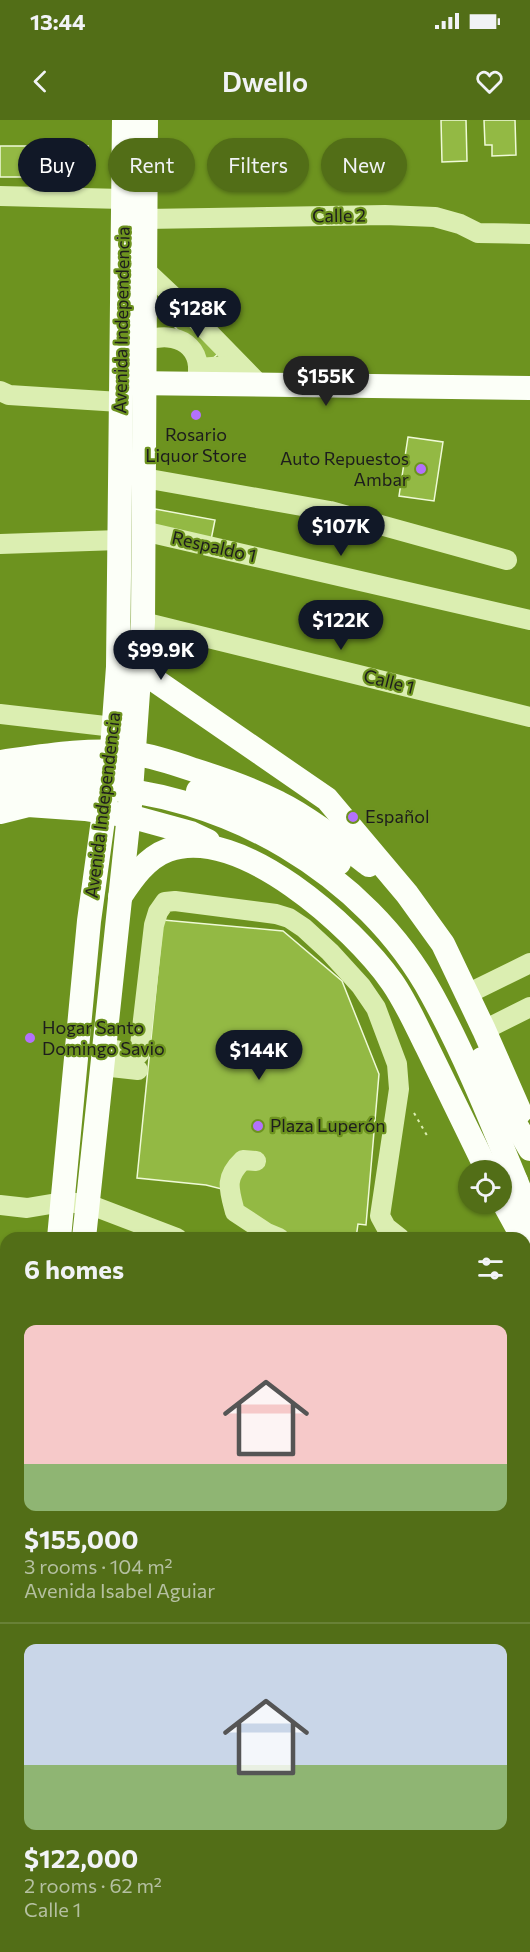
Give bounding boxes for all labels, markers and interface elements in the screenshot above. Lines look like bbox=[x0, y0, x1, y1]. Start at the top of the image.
text: 13:44 bbox=[30, 8, 86, 35]
icon: back bbox=[24, 65, 57, 98]
text: Dwello bbox=[222, 65, 308, 98]
icon: heart bbox=[473, 65, 506, 98]
chip: Buy bbox=[18, 138, 96, 192]
chip: Rent bbox=[108, 138, 195, 192]
chip: Filters bbox=[207, 138, 309, 192]
chip: New bbox=[321, 138, 407, 192]
street label: Calle 2 bbox=[312, 204, 366, 226]
street label: Avenida Independencia bbox=[108, 226, 134, 414]
pin: $128K bbox=[156, 288, 240, 339]
text: $128K bbox=[169, 295, 227, 319]
pin: $155K bbox=[284, 356, 368, 407]
text: $155K bbox=[297, 363, 355, 387]
marker: Rosario Liquor Store bbox=[189, 408, 203, 422]
place label: Rosario Liquor Store bbox=[145, 423, 247, 466]
place label: Auto Repuestos Ambar bbox=[280, 447, 409, 490]
marker: Auto Repuestos Ambar bbox=[414, 462, 428, 476]
pin: $107K bbox=[299, 506, 383, 557]
text: $107K bbox=[312, 513, 370, 537]
street label: Respaldo 1 bbox=[170, 526, 259, 566]
pin: $122K bbox=[299, 600, 383, 651]
text: $122K bbox=[312, 607, 370, 631]
pin: $99.9K bbox=[112, 630, 210, 681]
text: $99.9K bbox=[127, 637, 195, 661]
street label: Calle 1 bbox=[362, 664, 417, 698]
street label: Avenida Independencia bbox=[80, 711, 124, 899]
place label: Español bbox=[365, 805, 430, 827]
marker: Español bbox=[346, 810, 360, 824]
place label: Hogar Santo Domingo Savio bbox=[42, 1016, 165, 1059]
pin: $144K bbox=[217, 1030, 301, 1081]
marker: Hogar Santo Domingo Savio bbox=[23, 1031, 37, 1045]
text: $144K bbox=[229, 1037, 289, 1061]
place label: Plaza Luperón bbox=[270, 1114, 386, 1136]
marker: Plaza Luperón bbox=[251, 1119, 265, 1133]
map controls bbox=[458, 1160, 512, 1214]
button: locate bbox=[458, 1160, 512, 1214]
icon: filters bbox=[474, 1252, 507, 1285]
text: 6 homes bbox=[24, 1253, 124, 1284]
icon: home bbox=[212, 1364, 320, 1472]
text: $155,000 bbox=[24, 1523, 139, 1554]
text: 3 rooms · 104 m² bbox=[24, 1554, 173, 1578]
text: Avenida Isabel Aguiar bbox=[24, 1578, 215, 1602]
icon: home bbox=[212, 1683, 320, 1791]
text: $122,000 bbox=[24, 1842, 138, 1873]
text: 2 rooms · 62 m² bbox=[24, 1873, 162, 1897]
text: Calle 1 bbox=[24, 1897, 81, 1921]

